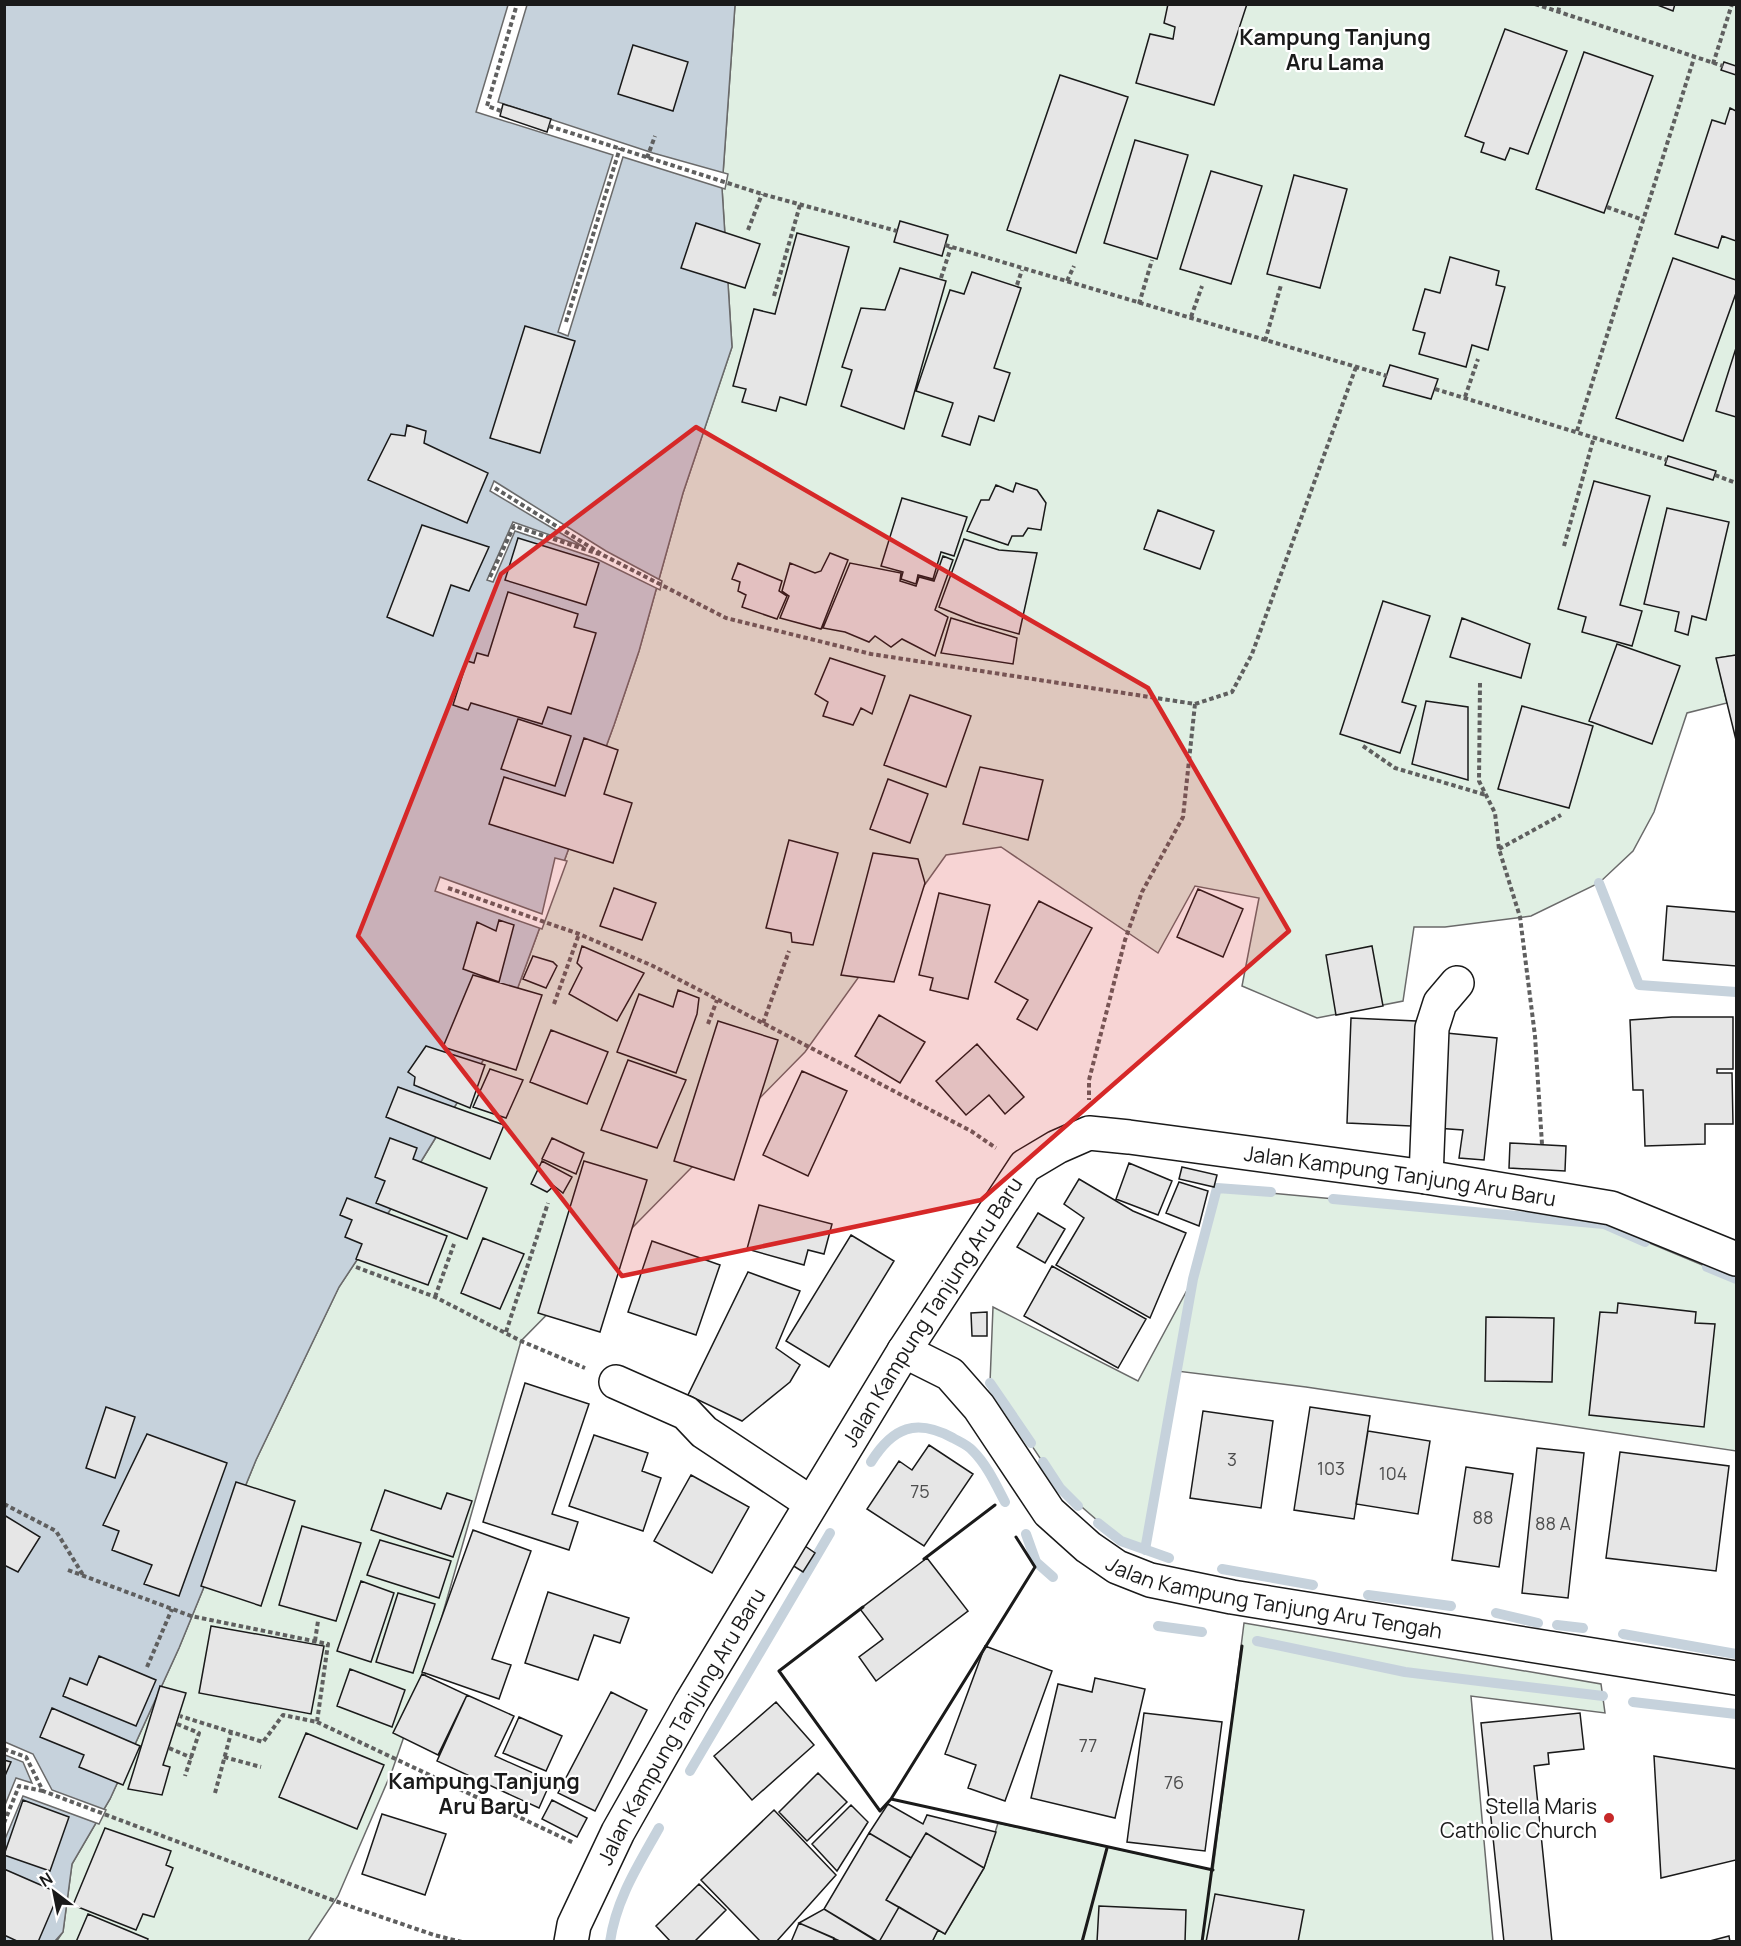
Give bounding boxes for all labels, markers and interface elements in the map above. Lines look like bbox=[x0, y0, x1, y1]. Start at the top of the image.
district label: Kampung Tanjung Aru Lama bbox=[1239, 22, 1431, 77]
street label: Jalan Kampung Tanjung Aru Baru bbox=[1242, 1139, 1558, 1213]
street label: Jalan Kampung Tanjung Aru Baru bbox=[835, 1171, 1028, 1452]
house number: 3 bbox=[1227, 1447, 1237, 1471]
house number: 103 bbox=[1317, 1456, 1345, 1480]
house number: 104 bbox=[1379, 1461, 1407, 1485]
house number: 75 bbox=[910, 1479, 930, 1503]
house number: 88 bbox=[1473, 1505, 1493, 1529]
house number: 88 A bbox=[1535, 1511, 1572, 1535]
street label: Jalan Kampung Tanjung Aru Tengah bbox=[1101, 1550, 1444, 1645]
street label: Jalan Kampung Tanjung Aru Baru bbox=[591, 1583, 771, 1869]
house number: 77 bbox=[1079, 1733, 1097, 1757]
district label: Kampung Tanjung Aru Baru bbox=[388, 1766, 580, 1821]
house number: 76 bbox=[1164, 1770, 1184, 1794]
place label: Stella Maris Catholic Church bbox=[1440, 1792, 1597, 1844]
marker: Stella Maris Catholic Church bbox=[1602, 1811, 1616, 1825]
north arrow bbox=[24, 1862, 84, 1922]
text: N bbox=[35, 1867, 57, 1892]

